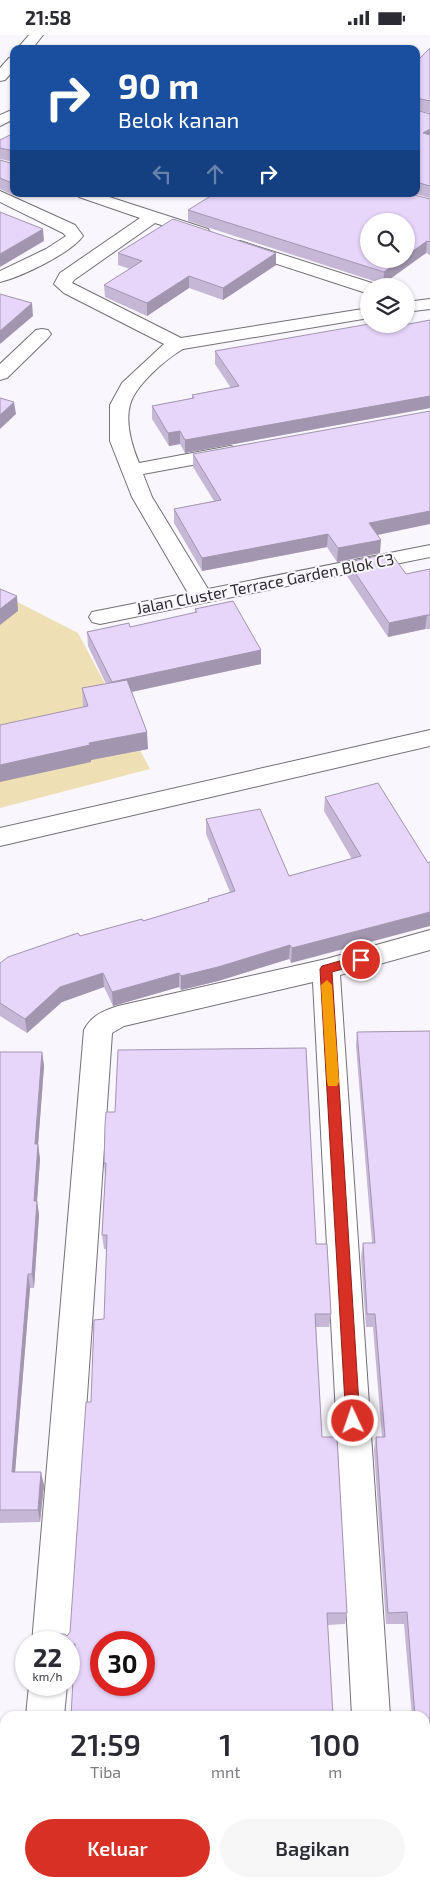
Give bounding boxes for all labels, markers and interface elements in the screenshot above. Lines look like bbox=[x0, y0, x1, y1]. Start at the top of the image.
text: 21:58 bbox=[25, 6, 71, 29]
text: 90 m bbox=[118, 64, 199, 106]
icon: right bbox=[35, 65, 100, 130]
text: Belok kanan bbox=[118, 106, 239, 132]
icon: left bbox=[148, 160, 176, 188]
icon: ahead bbox=[201, 160, 229, 188]
icon: right bbox=[254, 160, 282, 188]
map controls bbox=[360, 213, 415, 333]
button: search bbox=[360, 213, 415, 268]
button: layers bbox=[360, 278, 415, 333]
street label: Jalan Cluster Terrace Garden Blok C3 bbox=[134, 549, 396, 617]
pin bbox=[340, 939, 382, 981]
icon: arrive bbox=[347, 946, 375, 974]
position arrow bbox=[326, 1394, 378, 1446]
speed limit sign: 30 bbox=[90, 1631, 155, 1696]
text: 22 bbox=[33, 1642, 62, 1672]
text: km/h bbox=[33, 1669, 62, 1683]
text: 21:59 bbox=[70, 1726, 141, 1762]
text: 1 bbox=[219, 1726, 232, 1762]
text: 100 bbox=[310, 1726, 360, 1762]
text: Tiba bbox=[90, 1762, 121, 1781]
text: mnt bbox=[211, 1762, 240, 1781]
text: m bbox=[328, 1762, 342, 1781]
button: Keluar bbox=[25, 1819, 210, 1877]
button: Bagikan bbox=[220, 1819, 405, 1877]

